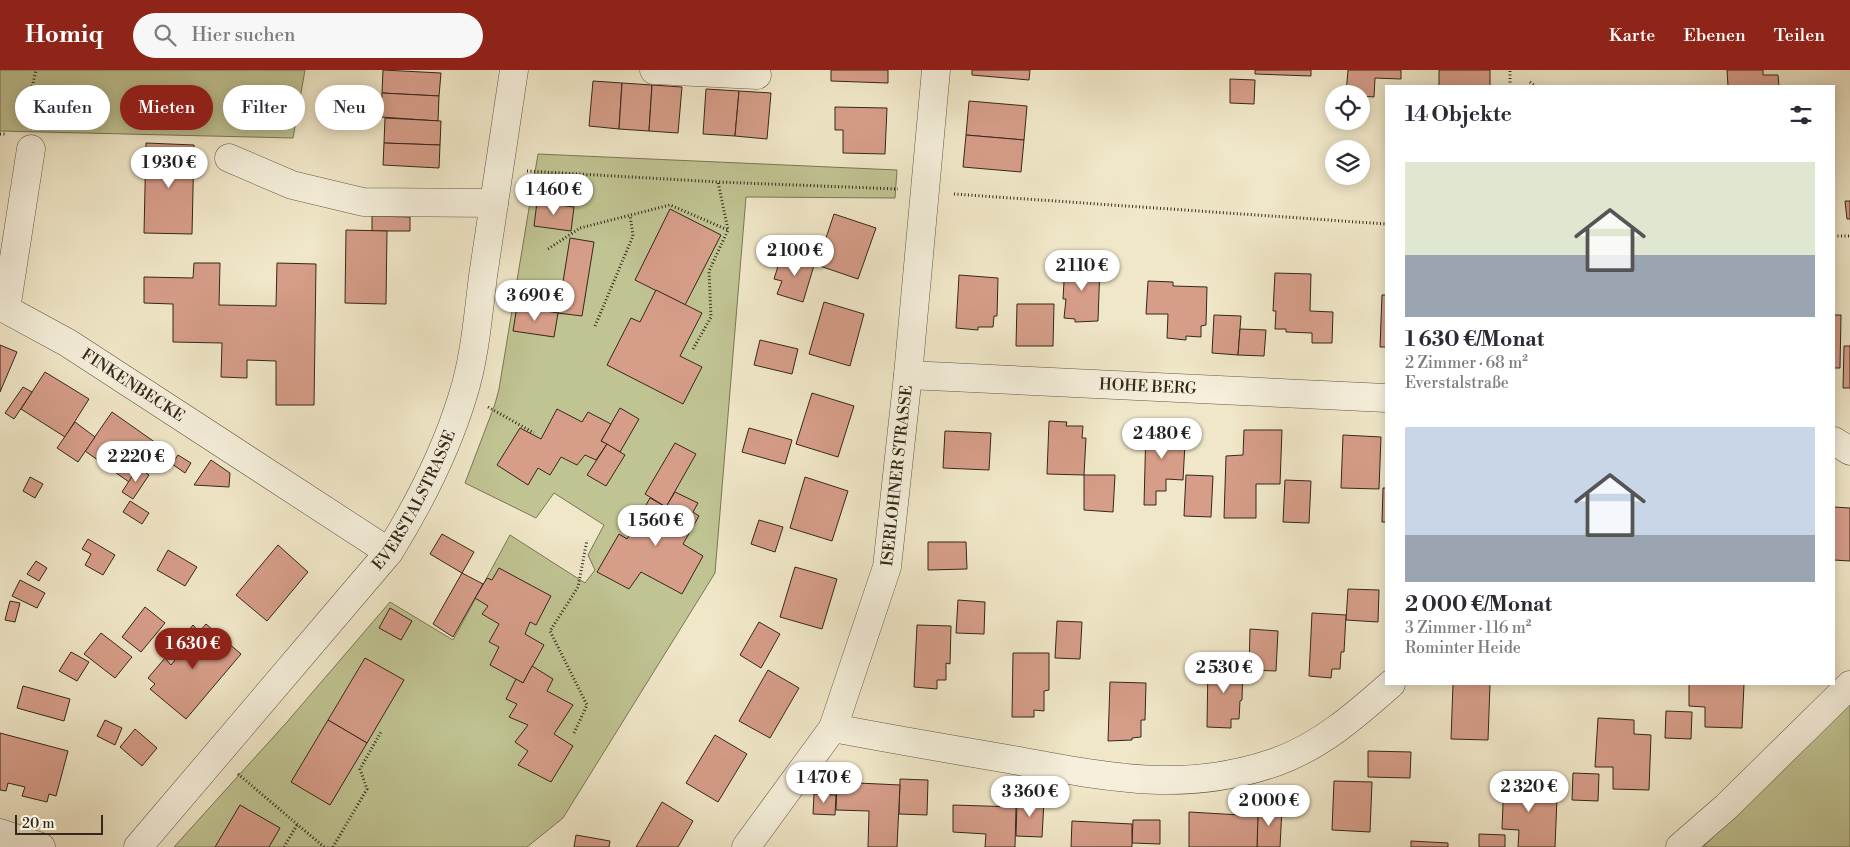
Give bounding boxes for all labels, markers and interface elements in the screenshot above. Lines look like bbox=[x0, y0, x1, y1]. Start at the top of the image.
search box bbox=[133, 13, 483, 58]
text: Homiq bbox=[25, 20, 103, 50]
icon: search bbox=[151, 21, 179, 49]
text: Hier suchen bbox=[191, 23, 295, 47]
text: Karte bbox=[1609, 24, 1655, 47]
text: Ebenen bbox=[1683, 24, 1746, 47]
text: Teilen bbox=[1774, 24, 1825, 47]
chip: Kaufen bbox=[15, 85, 110, 130]
chip: Mieten bbox=[120, 85, 213, 130]
chip: Filter bbox=[223, 85, 305, 130]
chip: Neu bbox=[315, 85, 384, 130]
map controls bbox=[1325, 85, 1370, 185]
button: locate bbox=[1325, 85, 1370, 130]
icon: filters bbox=[1787, 101, 1815, 129]
text: 14 Objekte bbox=[1405, 102, 1512, 128]
button: layers bbox=[1325, 140, 1370, 185]
pin: 1 930 € bbox=[123, 146, 215, 189]
text: 1 930 € bbox=[142, 153, 196, 173]
pin: 1 460 € bbox=[508, 174, 600, 216]
text: 1 460 € bbox=[526, 180, 582, 200]
icon: home bbox=[1565, 195, 1655, 285]
pin: 2 100 € bbox=[749, 234, 841, 277]
text: 2 100 € bbox=[767, 241, 823, 261]
pin: 2 110 € bbox=[1036, 250, 1128, 292]
text: 2 110 € bbox=[1056, 256, 1108, 276]
pin: 3 690 € bbox=[489, 280, 581, 322]
text: 3 690 € bbox=[507, 286, 563, 306]
text: 1 630 €/Monat bbox=[1405, 327, 1544, 353]
street label: FINKENBECKE bbox=[78, 344, 188, 426]
text: 2 Zimmer · 68 m² bbox=[1405, 353, 1528, 373]
text: Everstalstraße bbox=[1405, 373, 1509, 393]
street label: HOHE BERG bbox=[1099, 374, 1197, 399]
street label: ISERLOHNER STRASSE bbox=[877, 384, 917, 567]
pin: 2 480 € bbox=[1116, 418, 1208, 460]
text: 2 480 € bbox=[1133, 424, 1191, 444]
street label: EVERSTALSTRASSE bbox=[368, 427, 460, 574]
pin: 2 220 € bbox=[90, 440, 182, 483]
text: 2 220 € bbox=[107, 447, 165, 467]
icon: home bbox=[1565, 460, 1655, 550]
pin: 1 560 € bbox=[610, 504, 702, 547]
text: 1 560 € bbox=[629, 511, 683, 531]
text: 2 000 €/Monat bbox=[1405, 592, 1552, 618]
text: 3 Zimmer · 116 m² bbox=[1405, 618, 1531, 638]
pin: 1 630 € bbox=[147, 628, 239, 670]
text: 1 630 € bbox=[166, 634, 220, 654]
text: Rominter Heide bbox=[1405, 638, 1521, 658]
pin: 2 530 € bbox=[1178, 652, 1270, 694]
text: 2 530 € bbox=[1196, 658, 1252, 678]
pin: 1 470 € bbox=[778, 762, 870, 804]
text: 1 470 € bbox=[797, 768, 851, 788]
pin: 2 320 € bbox=[1483, 770, 1575, 813]
pin: 3 360 € bbox=[984, 776, 1076, 818]
text: 2 320 € bbox=[1501, 777, 1557, 797]
text: 3 360 € bbox=[1002, 782, 1058, 802]
pin: 2 000 € bbox=[1223, 784, 1315, 827]
text: 2 000 € bbox=[1239, 791, 1299, 811]
scale bar bbox=[15, 812, 102, 835]
text: 20 m bbox=[22, 815, 54, 833]

